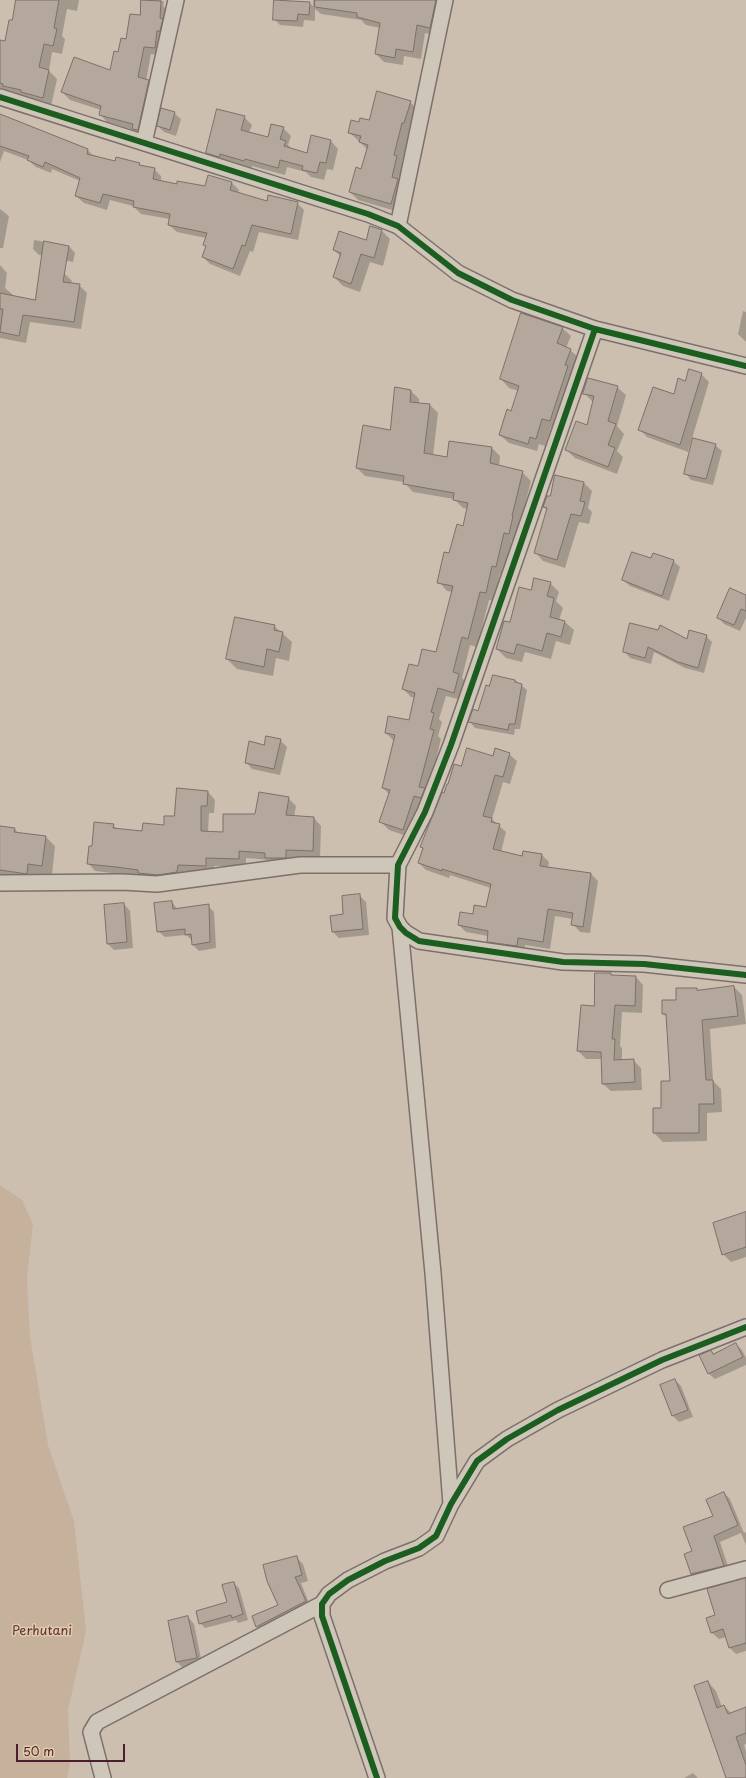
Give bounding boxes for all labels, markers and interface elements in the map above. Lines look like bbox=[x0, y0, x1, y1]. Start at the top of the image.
park label: Perhutani bbox=[12, 1623, 72, 1639]
scale bar bbox=[18, 1736, 127, 1762]
text: 50 m bbox=[23, 1742, 54, 1760]

